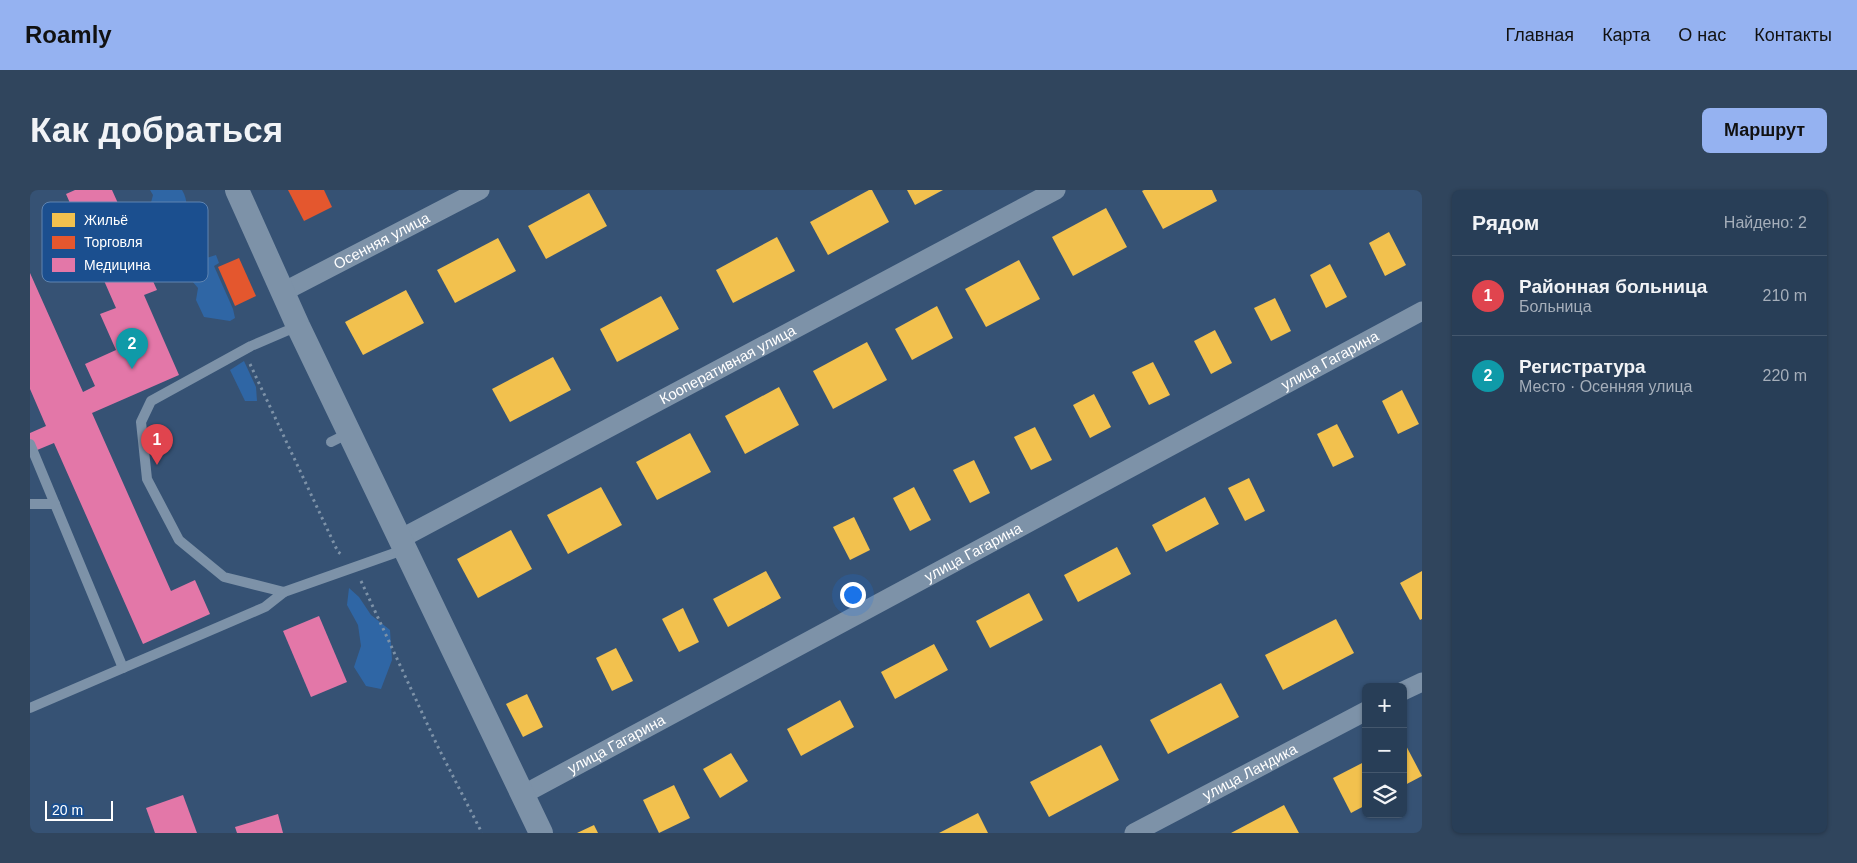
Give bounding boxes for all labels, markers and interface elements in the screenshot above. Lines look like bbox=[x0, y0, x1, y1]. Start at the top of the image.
text: Roamly bbox=[25, 21, 112, 48]
text: Главная bbox=[1506, 25, 1574, 45]
text: Карта bbox=[1602, 25, 1650, 45]
text: О нас bbox=[1678, 25, 1726, 45]
text: Контакты bbox=[1754, 25, 1832, 45]
button: Маршрут bbox=[1702, 108, 1827, 153]
text: Как добраться bbox=[30, 110, 283, 149]
legend bbox=[42, 202, 208, 282]
street label: Осенняя улица bbox=[330, 208, 433, 272]
text: Рядом bbox=[1472, 211, 1539, 234]
text: Жильё bbox=[84, 212, 128, 228]
text: Найдено: 2 bbox=[1724, 214, 1807, 231]
text: Торговля bbox=[84, 234, 142, 250]
text: Медицина bbox=[84, 257, 151, 273]
text: Районная больница bbox=[1519, 276, 1707, 297]
text: 1 bbox=[1484, 287, 1492, 304]
text: 210 m bbox=[1763, 287, 1807, 304]
text: Больница bbox=[1519, 298, 1592, 315]
street label: Кооперативная улица bbox=[656, 321, 799, 407]
street label: улица Гагарина bbox=[1278, 327, 1382, 393]
pin: 2 bbox=[116, 328, 148, 369]
text: Регистратура bbox=[1519, 356, 1646, 377]
text: 2 bbox=[1484, 367, 1492, 384]
text: 220 m bbox=[1763, 367, 1807, 384]
text: Место · Осенняя улица bbox=[1519, 378, 1692, 395]
pin: 1 bbox=[141, 424, 173, 465]
street label: улица Гагарина bbox=[921, 519, 1025, 585]
your location bbox=[840, 582, 866, 608]
map controls bbox=[1362, 683, 1407, 818]
button: + bbox=[1362, 683, 1407, 728]
street label: улица Гагарина bbox=[565, 710, 668, 777]
button: − bbox=[1362, 728, 1407, 773]
street label: улица Ландика bbox=[1200, 739, 1300, 803]
button: layers bbox=[1362, 773, 1407, 818]
scale bar bbox=[45, 798, 112, 821]
text: 20 m bbox=[52, 802, 83, 818]

